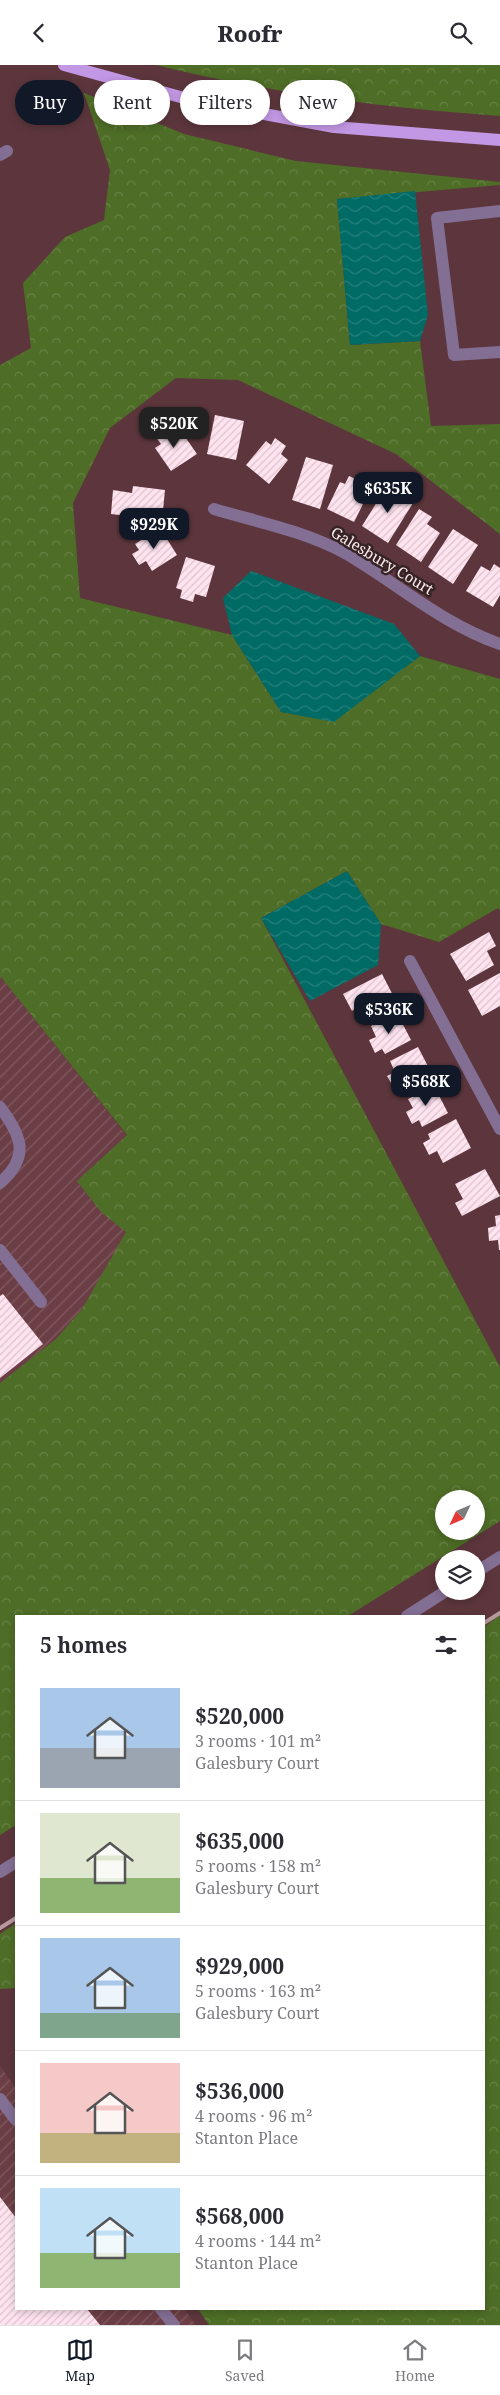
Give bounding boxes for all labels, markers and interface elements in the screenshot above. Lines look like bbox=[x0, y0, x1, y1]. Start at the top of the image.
text: Roofr bbox=[217, 18, 283, 48]
icon: back bbox=[25, 19, 53, 47]
icon: search bbox=[447, 19, 475, 47]
chip: Buy bbox=[15, 80, 84, 125]
chip: Rent bbox=[94, 80, 170, 125]
chip: Filters bbox=[180, 80, 270, 125]
chip: New bbox=[280, 80, 355, 125]
pin: $520K bbox=[139, 407, 209, 449]
text: $520K bbox=[150, 412, 198, 434]
pin: $635K bbox=[353, 471, 423, 514]
text: $635K bbox=[364, 477, 412, 499]
pin: $929K bbox=[119, 507, 189, 550]
text: $929K bbox=[130, 513, 178, 535]
street label: Galesbury Court bbox=[327, 522, 438, 599]
pin: $536K bbox=[354, 993, 424, 1035]
text: $536K bbox=[365, 998, 413, 1020]
pin: $568K bbox=[391, 1065, 461, 1107]
text: $568K bbox=[402, 1070, 450, 1092]
north arrow bbox=[435, 1490, 485, 1540]
map controls bbox=[435, 1490, 485, 1600]
button: layers bbox=[435, 1550, 485, 1600]
text: 5 homes bbox=[40, 1631, 127, 1659]
icon: filters bbox=[432, 1631, 460, 1659]
text: $520,000 bbox=[195, 1702, 284, 1730]
icon: home bbox=[80, 1708, 140, 1768]
text: 3 rooms · 101 m² bbox=[195, 1730, 321, 1752]
text: Galesbury Court bbox=[195, 1752, 319, 1774]
text: $635,000 bbox=[195, 1827, 284, 1855]
icon: home bbox=[80, 1833, 140, 1893]
text: 5 rooms · 158 m² bbox=[195, 1855, 321, 1877]
text: Galesbury Court bbox=[195, 1877, 319, 1899]
text: $929,000 bbox=[195, 1952, 284, 1980]
icon: home bbox=[80, 1958, 140, 2018]
text: 5 rooms · 163 m² bbox=[195, 1980, 321, 2002]
text: Galesbury Court bbox=[195, 2002, 319, 2024]
text: $536,000 bbox=[195, 2077, 284, 2105]
icon: home bbox=[80, 2083, 140, 2143]
text: 4 rooms · 96 m² bbox=[195, 2105, 312, 2127]
text: Stanton Place bbox=[195, 2127, 298, 2149]
text: $568,000 bbox=[195, 2202, 284, 2230]
icon: home bbox=[80, 2208, 140, 2268]
text: 4 rooms · 144 m² bbox=[195, 2230, 321, 2252]
text: Stanton Place bbox=[195, 2252, 298, 2274]
tab: Map bbox=[65, 2336, 95, 2385]
tab: Saved bbox=[225, 2336, 265, 2385]
tab: Home bbox=[395, 2336, 435, 2385]

